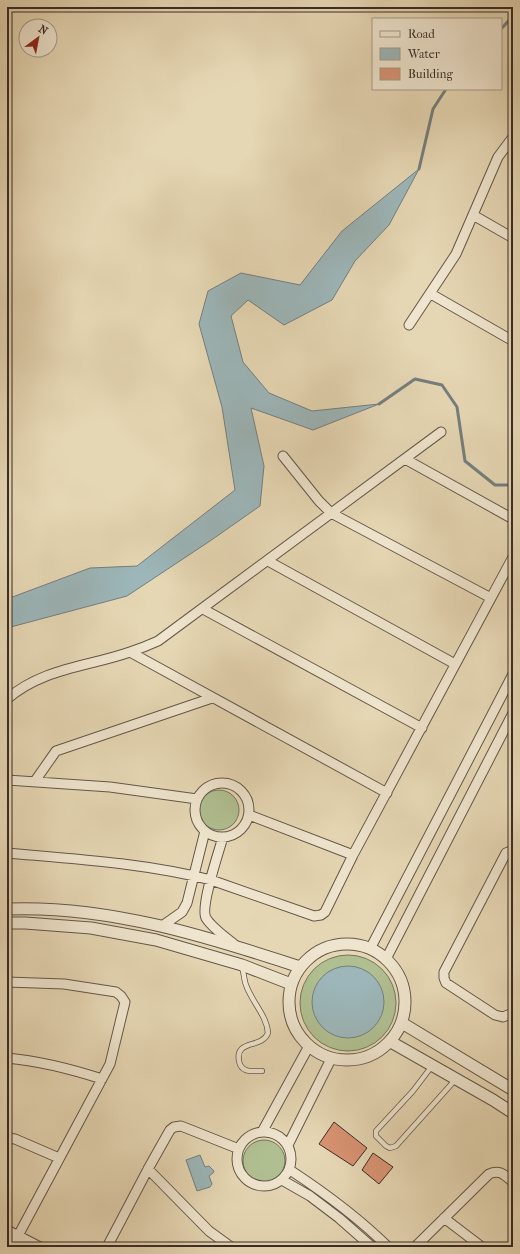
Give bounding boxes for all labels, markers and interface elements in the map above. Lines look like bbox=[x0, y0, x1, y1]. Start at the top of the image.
north arrow bbox=[18, 18, 58, 58]
legend bbox=[372, 18, 502, 90]
text: N bbox=[36, 22, 51, 38]
text: Road bbox=[408, 27, 435, 41]
text: Water bbox=[407, 47, 441, 61]
text: Building bbox=[408, 67, 453, 81]

